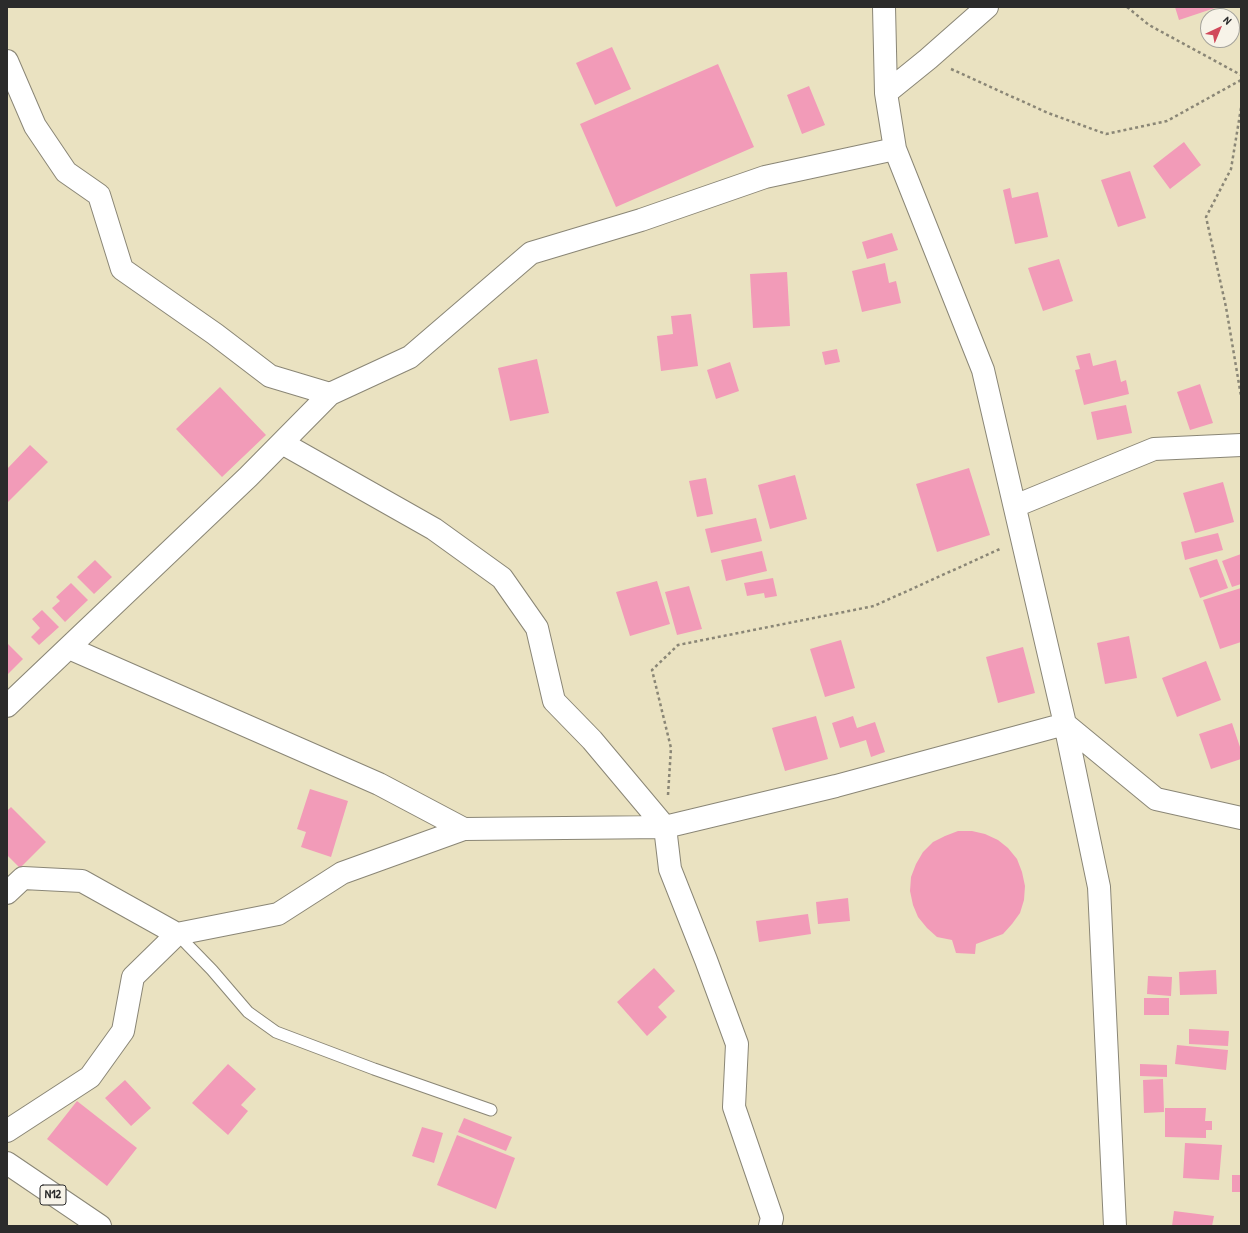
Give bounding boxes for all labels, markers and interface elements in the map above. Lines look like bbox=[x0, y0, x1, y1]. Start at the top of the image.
north arrow bbox=[1200, 8, 1240, 48]
text: N bbox=[1221, 13, 1235, 27]
road number: N12 bbox=[40, 1185, 66, 1205]

